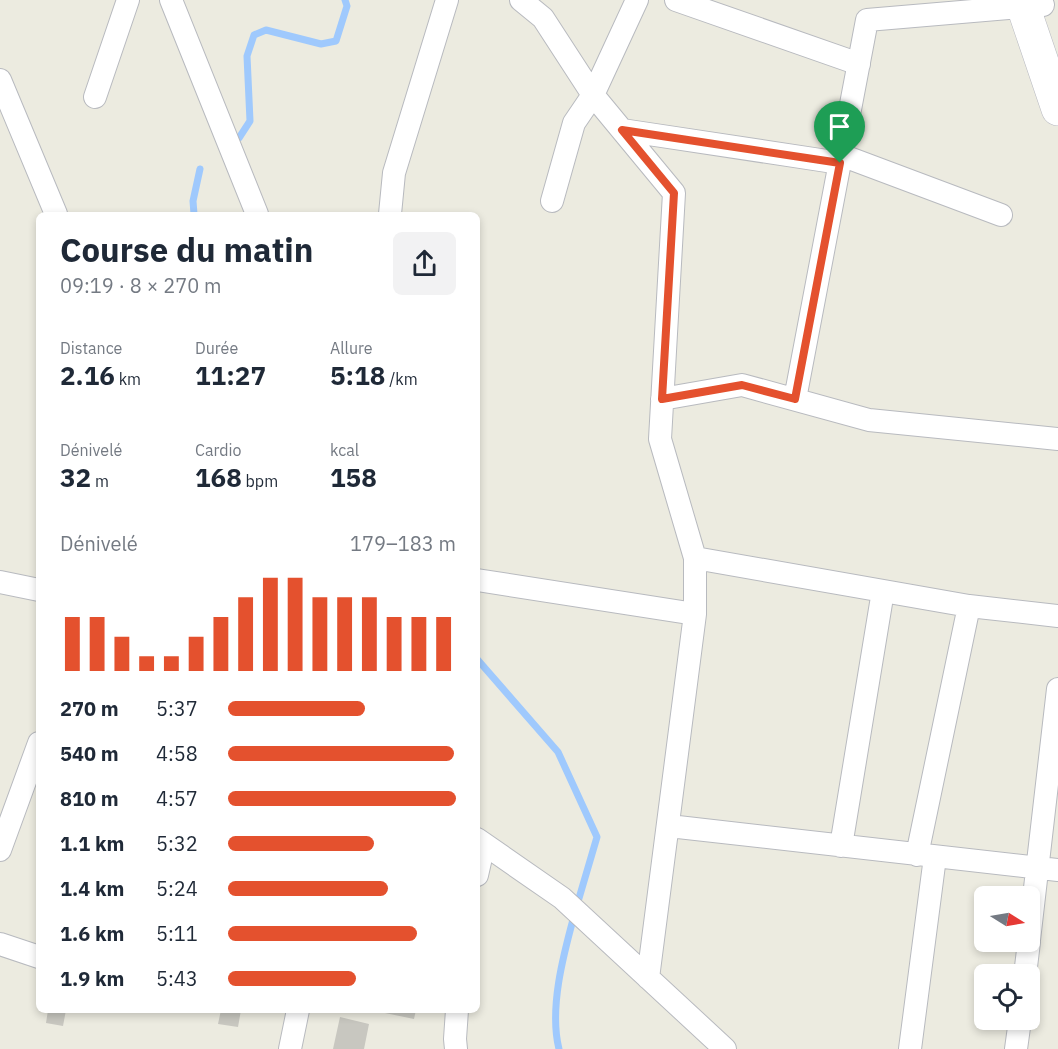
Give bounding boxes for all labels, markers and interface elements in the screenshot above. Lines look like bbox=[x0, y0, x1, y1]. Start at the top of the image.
pin bbox=[814, 101, 865, 163]
icon: arrive bbox=[823, 110, 856, 143]
text: Course du matin bbox=[60, 228, 313, 271]
button: share bbox=[393, 232, 456, 295]
text: 09:19 · 8 × 270 m bbox=[60, 272, 221, 299]
text: Distance bbox=[60, 338, 122, 358]
text: Durée bbox=[195, 338, 238, 358]
text: Allure bbox=[330, 338, 373, 358]
text: 2.16 bbox=[60, 358, 115, 392]
text: 11:27 bbox=[195, 358, 266, 392]
text: 5:18 bbox=[330, 358, 385, 392]
text: km bbox=[115, 369, 141, 389]
text: /km bbox=[385, 369, 418, 389]
text: Dénivelé bbox=[60, 440, 122, 460]
text: Cardio bbox=[195, 440, 242, 460]
text: kcal bbox=[330, 440, 359, 460]
text: 32 bbox=[60, 460, 91, 494]
text: 168 bbox=[195, 460, 242, 494]
text: 158 bbox=[330, 460, 377, 494]
text: m bbox=[91, 471, 109, 491]
text: bpm bbox=[242, 471, 278, 491]
text: Dénivelé bbox=[60, 530, 138, 557]
text: 179–183 m bbox=[350, 530, 456, 557]
text: 270 m bbox=[60, 695, 119, 722]
text: 5:37 bbox=[156, 695, 198, 722]
text: 540 m bbox=[60, 740, 119, 767]
text: 4:58 bbox=[156, 740, 198, 767]
text: 810 m bbox=[60, 785, 119, 812]
text: 4:57 bbox=[156, 785, 198, 812]
text: 1.1 km bbox=[60, 830, 124, 857]
text: 5:32 bbox=[156, 830, 198, 857]
text: 1.4 km bbox=[60, 875, 124, 902]
text: 5:24 bbox=[156, 875, 198, 902]
north arrow bbox=[974, 886, 1040, 952]
map controls bbox=[974, 886, 1040, 1030]
text: 1.6 km bbox=[60, 920, 124, 947]
text: 5:11 bbox=[156, 920, 198, 947]
button: locate bbox=[974, 964, 1040, 1030]
text: 1.9 km bbox=[60, 965, 124, 992]
text: 5:43 bbox=[156, 965, 198, 992]

